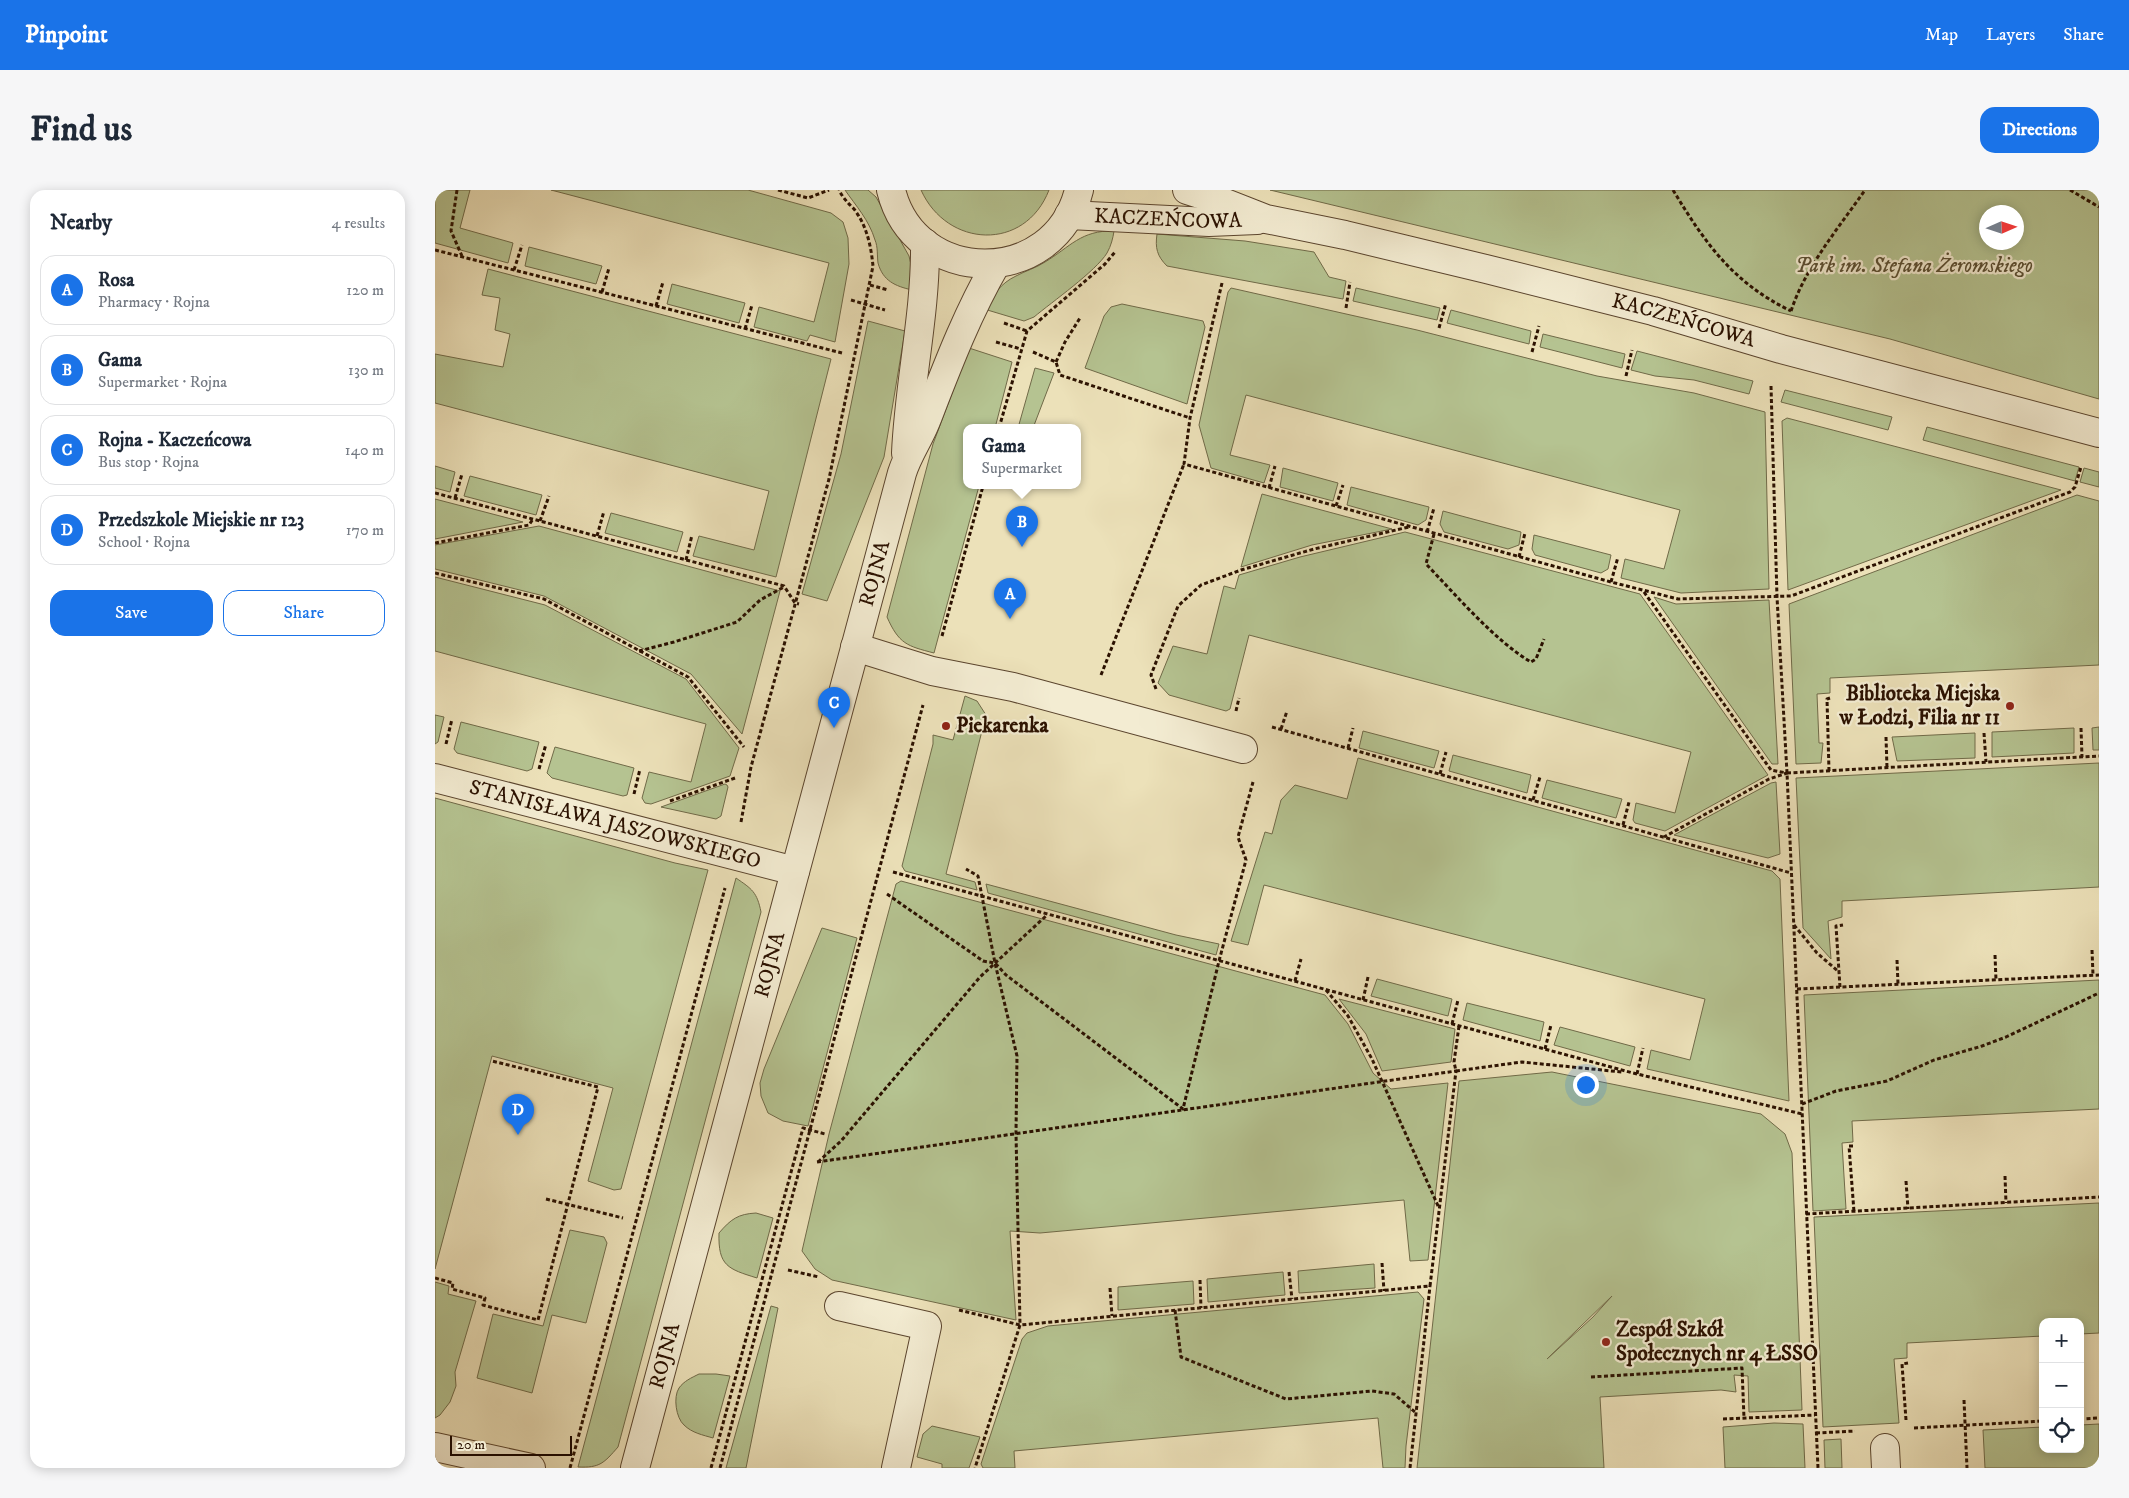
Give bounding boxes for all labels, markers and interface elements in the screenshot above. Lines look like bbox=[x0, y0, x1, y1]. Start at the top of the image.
text: Pinpoint bbox=[25, 20, 108, 50]
text: Map bbox=[1925, 24, 1958, 46]
text: Layers bbox=[1986, 24, 2035, 46]
text: Share bbox=[2063, 24, 2104, 46]
button: Directions bbox=[1980, 107, 2099, 153]
text: Find us bbox=[30, 108, 132, 152]
street label: KACZEŃCOWA bbox=[1093, 203, 1243, 235]
north arrow bbox=[1979, 205, 2024, 250]
text: Nearby bbox=[50, 210, 112, 236]
text: 4 results bbox=[332, 213, 385, 233]
park label: Park im. Stefana Żeromskiego bbox=[1795, 252, 2033, 279]
text: Rosa bbox=[98, 269, 134, 292]
text: A bbox=[62, 280, 72, 300]
text: 120 m bbox=[346, 280, 384, 300]
street label: KACZEŃCOWA bbox=[1609, 288, 1759, 354]
text: Pharmacy · Rojna bbox=[98, 292, 210, 312]
text: Gama bbox=[98, 349, 142, 372]
text: B bbox=[62, 360, 72, 380]
text: 130 m bbox=[348, 360, 384, 380]
text: Supermarket · Rojna bbox=[98, 372, 227, 392]
popup bbox=[963, 424, 1081, 489]
text: Rojna - Kaczeńcowa bbox=[98, 429, 251, 452]
text: Gama bbox=[982, 435, 1025, 458]
text: C bbox=[62, 440, 72, 460]
text: 140 m bbox=[345, 440, 384, 460]
text: Bus stop · Rojna bbox=[98, 452, 199, 472]
text: Supermarket bbox=[982, 458, 1062, 478]
pin: B bbox=[1006, 506, 1038, 547]
text: Przedszkole Miejskie nr 123 bbox=[98, 509, 304, 532]
text: D bbox=[61, 520, 73, 540]
text: 170 m bbox=[346, 520, 384, 540]
text: School · Rojna bbox=[98, 532, 190, 552]
street label: ROJNA bbox=[854, 537, 896, 609]
pin: A bbox=[994, 578, 1026, 619]
button: Save bbox=[50, 590, 213, 636]
button: Share bbox=[223, 590, 385, 636]
place label: Biblioteka Miejska w Łodzi, Filia nr 11 bbox=[1838, 681, 2001, 731]
pin: C bbox=[818, 687, 850, 728]
marker: Biblioteka Miejska w Łodzi, Filia nr 11 bbox=[2004, 700, 2016, 712]
place label: Piekarenka bbox=[956, 713, 1050, 739]
marker: Piekarenka bbox=[940, 720, 952, 732]
street label: STANISŁAWA JASZOWSKIEGO bbox=[467, 774, 764, 875]
street label: ROJNA bbox=[749, 928, 791, 1001]
your location bbox=[1573, 1072, 1599, 1098]
pin: D bbox=[502, 1094, 534, 1135]
place label: Zespół Szkół Społecznych nr 4 ŁSSO bbox=[1616, 1317, 1818, 1367]
map controls bbox=[2039, 1318, 2084, 1453]
button: + bbox=[2039, 1318, 2084, 1363]
street label: ROJNA bbox=[644, 1320, 686, 1392]
marker: Zespół Szkół Społecznych nr 4 ŁSSO bbox=[1600, 1336, 1612, 1348]
button: − bbox=[2039, 1363, 2084, 1408]
button: locate bbox=[2039, 1408, 2084, 1453]
scale bar bbox=[450, 1433, 573, 1456]
text: 20 m bbox=[457, 1436, 485, 1454]

